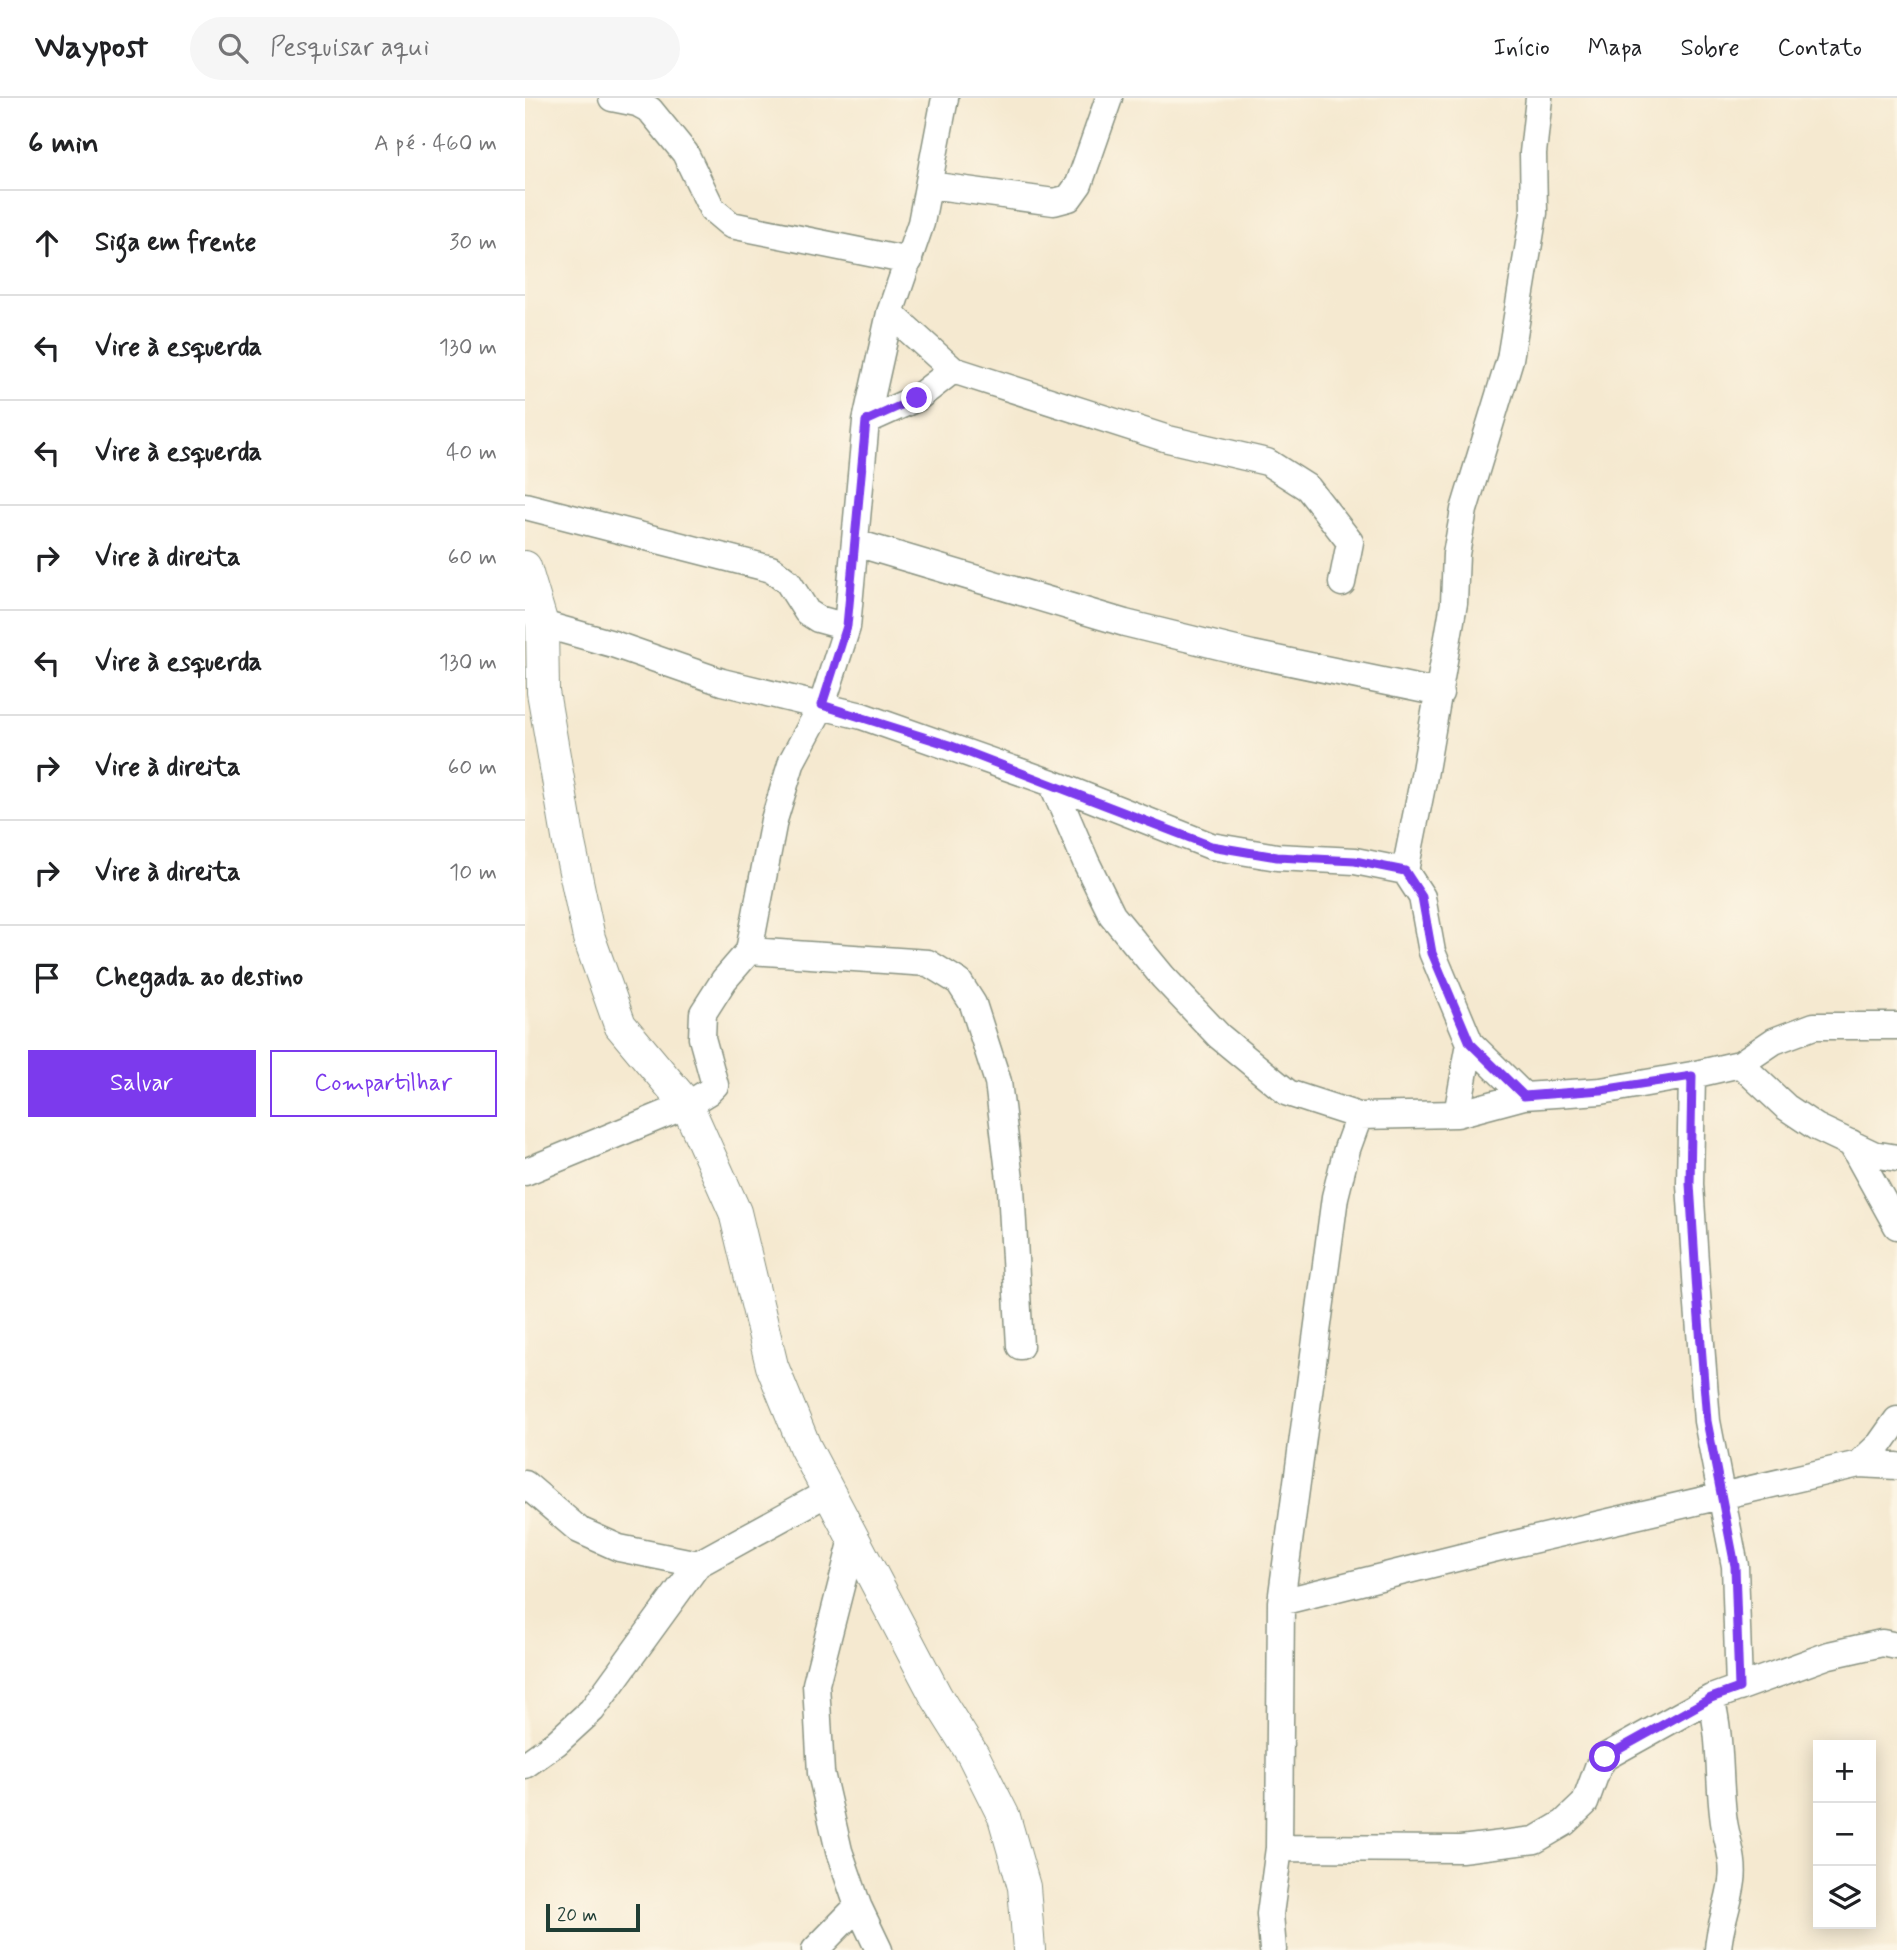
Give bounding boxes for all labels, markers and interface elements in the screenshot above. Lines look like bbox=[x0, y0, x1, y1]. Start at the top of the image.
search box bbox=[190, 17, 680, 80]
text: Waypost bbox=[35, 26, 148, 70]
icon: search bbox=[214, 29, 252, 67]
text: Pesquisar aqui bbox=[270, 31, 429, 65]
text: Início bbox=[1493, 33, 1550, 64]
text: Mapa bbox=[1588, 33, 1642, 64]
text: Sobre bbox=[1680, 33, 1740, 64]
text: Contato bbox=[1778, 33, 1862, 64]
text: 6 min bbox=[28, 124, 99, 163]
text: A pé · 460 m bbox=[374, 129, 497, 159]
icon: ahead bbox=[28, 224, 66, 262]
text: Siga em frente bbox=[95, 226, 256, 260]
text: 30 m bbox=[449, 228, 497, 258]
icon: left bbox=[28, 329, 66, 367]
text: Vire à esquerda bbox=[95, 331, 262, 365]
text: 130 m bbox=[439, 333, 497, 363]
route end bbox=[901, 382, 932, 413]
icon: left bbox=[28, 434, 66, 472]
text: Vire à esquerda bbox=[95, 436, 262, 470]
text: 40 m bbox=[446, 438, 497, 468]
icon: right bbox=[28, 539, 66, 577]
text: Vire à direita bbox=[95, 541, 241, 575]
text: 60 m bbox=[448, 543, 497, 573]
icon: left bbox=[28, 644, 66, 682]
text: Vire à esquerda bbox=[95, 646, 262, 680]
text: 130 m bbox=[439, 648, 497, 678]
icon: right bbox=[28, 749, 66, 787]
text: Vire à direita bbox=[95, 751, 241, 785]
text: 60 m bbox=[448, 753, 497, 783]
icon: right bbox=[28, 854, 66, 892]
text: Vire à direita bbox=[95, 856, 241, 890]
text: 10 m bbox=[449, 858, 497, 888]
icon: arrive bbox=[28, 959, 66, 997]
text: Chegada ao destino bbox=[95, 961, 303, 995]
button: Salvar bbox=[28, 1050, 256, 1117]
button: Compartilhar bbox=[270, 1050, 497, 1117]
map controls bbox=[1813, 1740, 1876, 1929]
button: + bbox=[1813, 1740, 1876, 1803]
route start bbox=[1589, 1741, 1620, 1772]
button: − bbox=[1813, 1803, 1876, 1866]
button: layers bbox=[1813, 1866, 1876, 1929]
scale bar bbox=[546, 1901, 641, 1933]
text: 20 m bbox=[557, 1903, 597, 1928]

